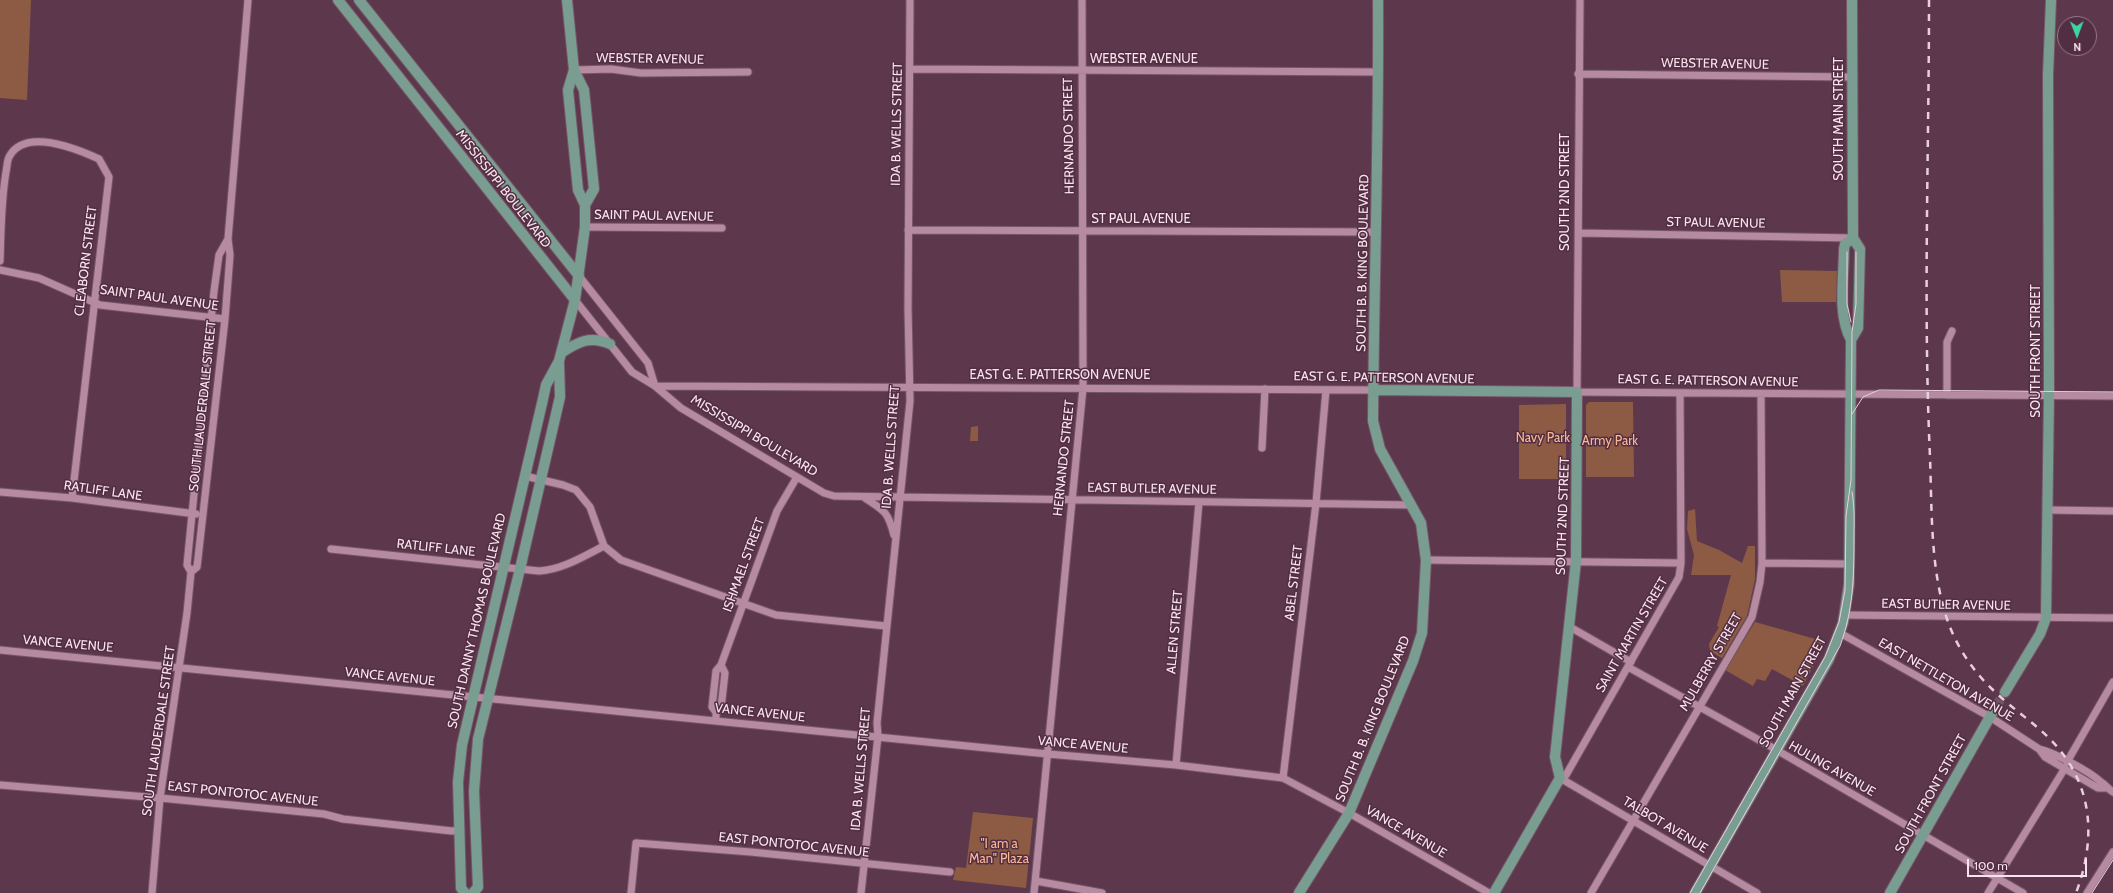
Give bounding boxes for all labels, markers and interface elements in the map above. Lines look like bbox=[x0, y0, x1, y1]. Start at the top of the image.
north arrow bbox=[2057, 16, 2097, 56]
text: N bbox=[2073, 40, 2081, 54]
street label: WEBSTER AVENUE bbox=[596, 50, 704, 68]
street label: WEBSTER AVENUE bbox=[1090, 51, 1198, 67]
street label: WEBSTER AVENUE bbox=[1661, 55, 1769, 73]
street label: SOUTH MAIN STREET bbox=[1831, 57, 1847, 181]
street label: IDA B. WELLS STREET bbox=[888, 62, 906, 186]
street label: HERNANDO STREET bbox=[1060, 78, 1078, 194]
street label: MISSISSIPPI BOULEVARD bbox=[452, 127, 554, 251]
street label: SOUTH 2ND STREET bbox=[1557, 133, 1573, 251]
street label: SOUTH B. B. KING BOULEVARD bbox=[1354, 174, 1372, 352]
street label: CLEABORN STREET bbox=[71, 205, 101, 317]
street label: SAINT PAUL AVENUE bbox=[594, 207, 714, 225]
street label: ST PAUL AVENUE bbox=[1091, 211, 1191, 227]
street label: ST PAUL AVENUE bbox=[1666, 214, 1766, 232]
street label: SAINT PAUL AVENUE bbox=[99, 282, 219, 314]
street label: SOUTH FRONT STREET bbox=[2028, 284, 2044, 418]
street label: SOUTH LAUDERDALE STREET bbox=[186, 320, 220, 492]
street label: EAST G. E. PATTERSON AVENUE bbox=[970, 367, 1150, 383]
street label: EAST G. E. PATTERSON AVENUE bbox=[1293, 369, 1475, 387]
street label: EAST G. E. PATTERSON AVENUE bbox=[1617, 372, 1799, 390]
street label: IDA B. WELLS STREET bbox=[879, 385, 903, 509]
street label: MISSISSIPPI BOULEVARD bbox=[688, 392, 820, 480]
street label: HERNANDO STREET bbox=[1050, 399, 1078, 517]
park label: Navy Park bbox=[1516, 430, 1570, 446]
park label: Army Park bbox=[1582, 433, 1638, 449]
street label: SOUTH 2ND STREET bbox=[1553, 457, 1573, 575]
street label: RATLIFF LANE bbox=[63, 478, 143, 504]
street label: EAST BUTLER AVENUE bbox=[1087, 480, 1217, 498]
street label: SOUTH DANNY THOMAS BOULEVARD bbox=[445, 512, 509, 730]
street label: ISHMAEL STREET bbox=[720, 516, 768, 614]
street label: RATLIFF LANE bbox=[396, 536, 476, 560]
street label: ABEL STREET bbox=[1282, 544, 1306, 622]
street label: SAINT MARTIN STREET bbox=[1593, 575, 1671, 695]
street label: ALLEN STREET bbox=[1164, 589, 1186, 675]
street label: EAST BUTLER AVENUE bbox=[1881, 596, 2011, 614]
street label: MULBERRY STREET bbox=[1677, 610, 1745, 714]
street label: VANCE AVENUE bbox=[22, 632, 114, 656]
street label: SOUTH B. B. KING BOULEVARD bbox=[1332, 634, 1414, 804]
street label: SOUTH MAIN STREET bbox=[1756, 634, 1830, 750]
street label: EAST NETTLETON AVENUE bbox=[1876, 635, 2016, 725]
street label: SOUTH LAUDERDALE STREET bbox=[139, 645, 179, 817]
street label: VANCE AVENUE bbox=[344, 664, 436, 690]
street label: VANCE AVENUE bbox=[714, 700, 806, 726]
street label: IDA B. WELLS STREET bbox=[848, 707, 874, 831]
street label: SOUTH FRONT STREET bbox=[1892, 732, 1970, 856]
street label: VANCE AVENUE bbox=[1037, 733, 1129, 757]
street label: HULING AVENUE bbox=[1786, 738, 1878, 800]
street label: EAST PONTOTOC AVENUE bbox=[167, 778, 319, 810]
street label: TALBOT AVENUE bbox=[1620, 794, 1710, 856]
street label: VANCE AVENUE bbox=[1363, 803, 1449, 861]
street label: EAST PONTOTOC AVENUE bbox=[718, 829, 870, 861]
park label: "I am a Man" Plaza bbox=[969, 836, 1029, 867]
scale bar bbox=[1969, 851, 2089, 877]
text: 100 m bbox=[1974, 858, 2008, 873]

